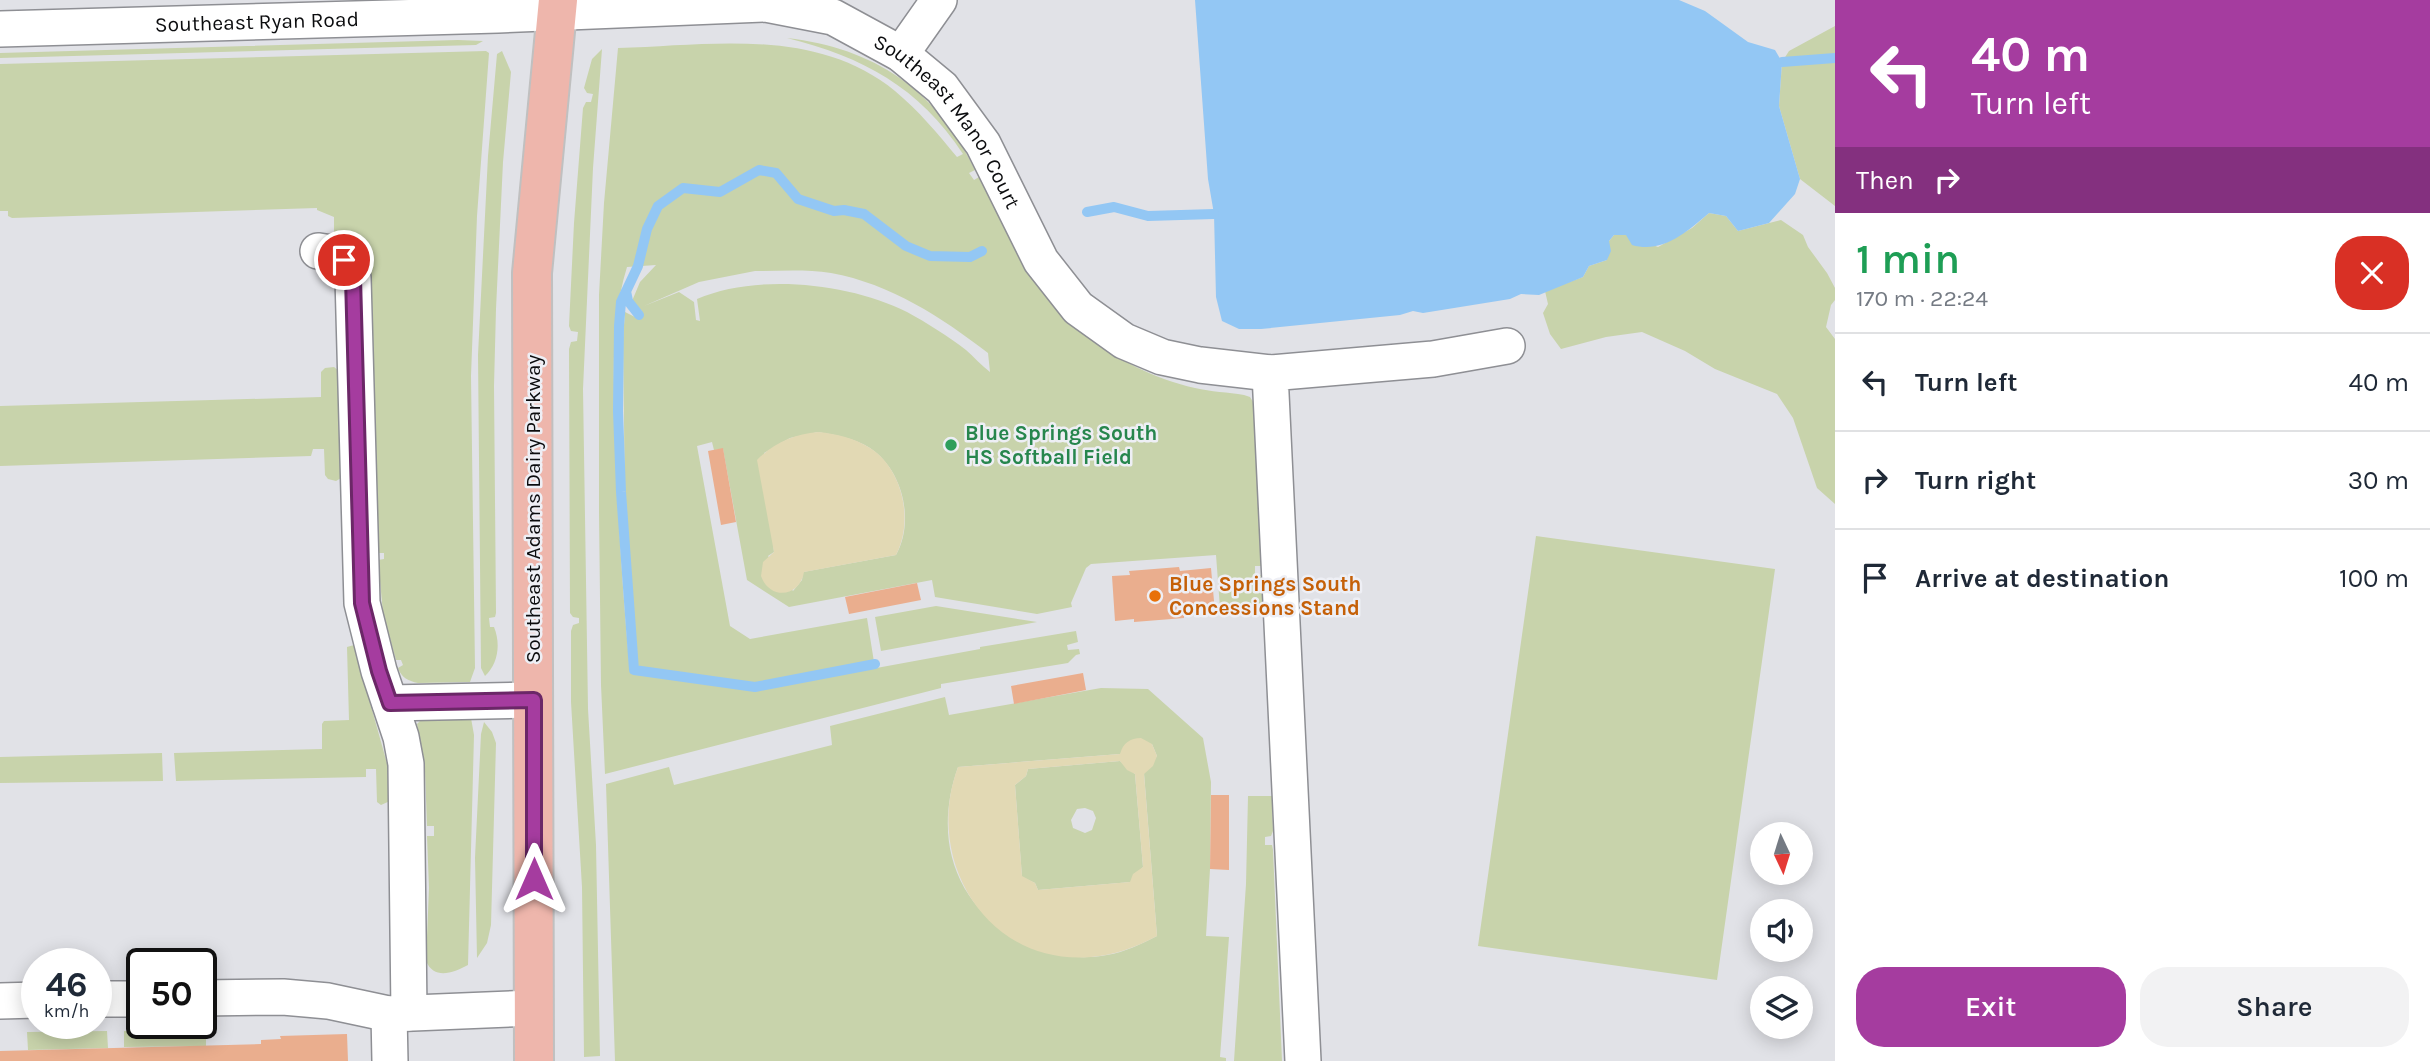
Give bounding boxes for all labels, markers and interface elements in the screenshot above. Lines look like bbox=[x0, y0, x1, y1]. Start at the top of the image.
street label: Southeast Ryan Road bbox=[155, 7, 359, 37]
text: 40 m bbox=[1971, 26, 2090, 83]
icon: left bbox=[1856, 28, 1947, 119]
street label: Southeast Manor Court bbox=[869, 29, 1025, 213]
text: Turn left bbox=[1971, 85, 2091, 122]
icon: right bbox=[1928, 161, 1966, 199]
text: Then bbox=[1856, 165, 1914, 196]
pin bbox=[314, 230, 374, 290]
text: 1 min bbox=[1856, 234, 1960, 284]
button: close bbox=[2335, 236, 2409, 310]
icon: arrive bbox=[325, 241, 363, 279]
text: 170 m · 22:24 bbox=[1856, 285, 1988, 312]
street label: Southeast Adams Dairy Parkway bbox=[521, 354, 545, 663]
icon: left bbox=[1856, 363, 1894, 401]
text: Turn left bbox=[1915, 367, 2017, 398]
text: 40 m bbox=[2349, 367, 2409, 398]
place label: Blue Springs South HS Softball Field bbox=[965, 421, 1157, 469]
marker: Blue Springs South HS Softball Field bbox=[943, 437, 959, 453]
icon: right bbox=[1856, 461, 1894, 499]
text: Turn right bbox=[1915, 465, 2036, 496]
text: 30 m bbox=[2348, 465, 2409, 496]
icon: arrive bbox=[1856, 559, 1894, 597]
text: Arrive at destination bbox=[1915, 563, 2169, 594]
text: 100 m bbox=[2339, 563, 2409, 594]
place label: Blue Springs South Concessions Stand bbox=[1169, 572, 1361, 620]
marker: Blue Springs South Concessions Stand bbox=[1147, 588, 1163, 604]
north arrow bbox=[1750, 822, 1813, 886]
map controls bbox=[1750, 822, 1813, 1039]
position arrow bbox=[497, 842, 571, 916]
button: sound bbox=[1750, 899, 1813, 962]
speed limit sign: 50 bbox=[126, 948, 217, 1039]
text: 46 bbox=[45, 964, 88, 1005]
button: Exit bbox=[1856, 967, 2126, 1047]
button: Share bbox=[2140, 967, 2409, 1047]
button: layers bbox=[1750, 976, 1813, 1039]
text: km/h bbox=[44, 1000, 89, 1022]

